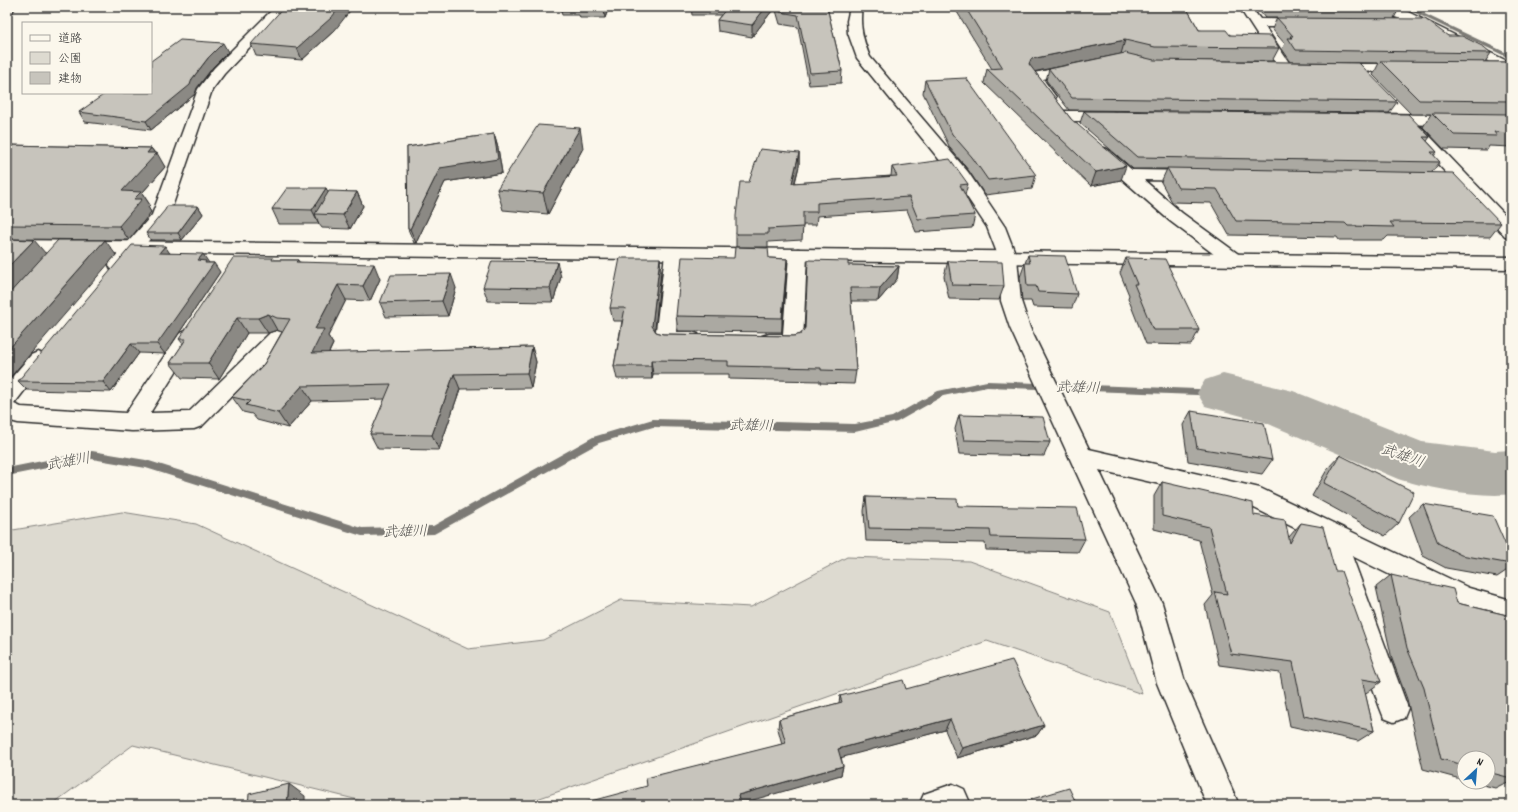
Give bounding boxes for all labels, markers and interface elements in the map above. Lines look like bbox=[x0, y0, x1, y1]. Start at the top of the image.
legend bbox=[22, 22, 152, 94]
text: 道路 bbox=[58, 31, 82, 48]
text: 公園 bbox=[58, 51, 82, 68]
text: 建物 bbox=[58, 71, 82, 88]
water label: 武雄川 bbox=[1055, 377, 1101, 401]
water label: 武雄川 bbox=[728, 416, 774, 438]
water label: 武雄川 bbox=[1377, 439, 1427, 475]
water label: 武雄川 bbox=[44, 448, 92, 478]
water label: 武雄川 bbox=[382, 521, 428, 545]
north arrow bbox=[1456, 750, 1496, 790]
text: N bbox=[1474, 754, 1486, 771]

